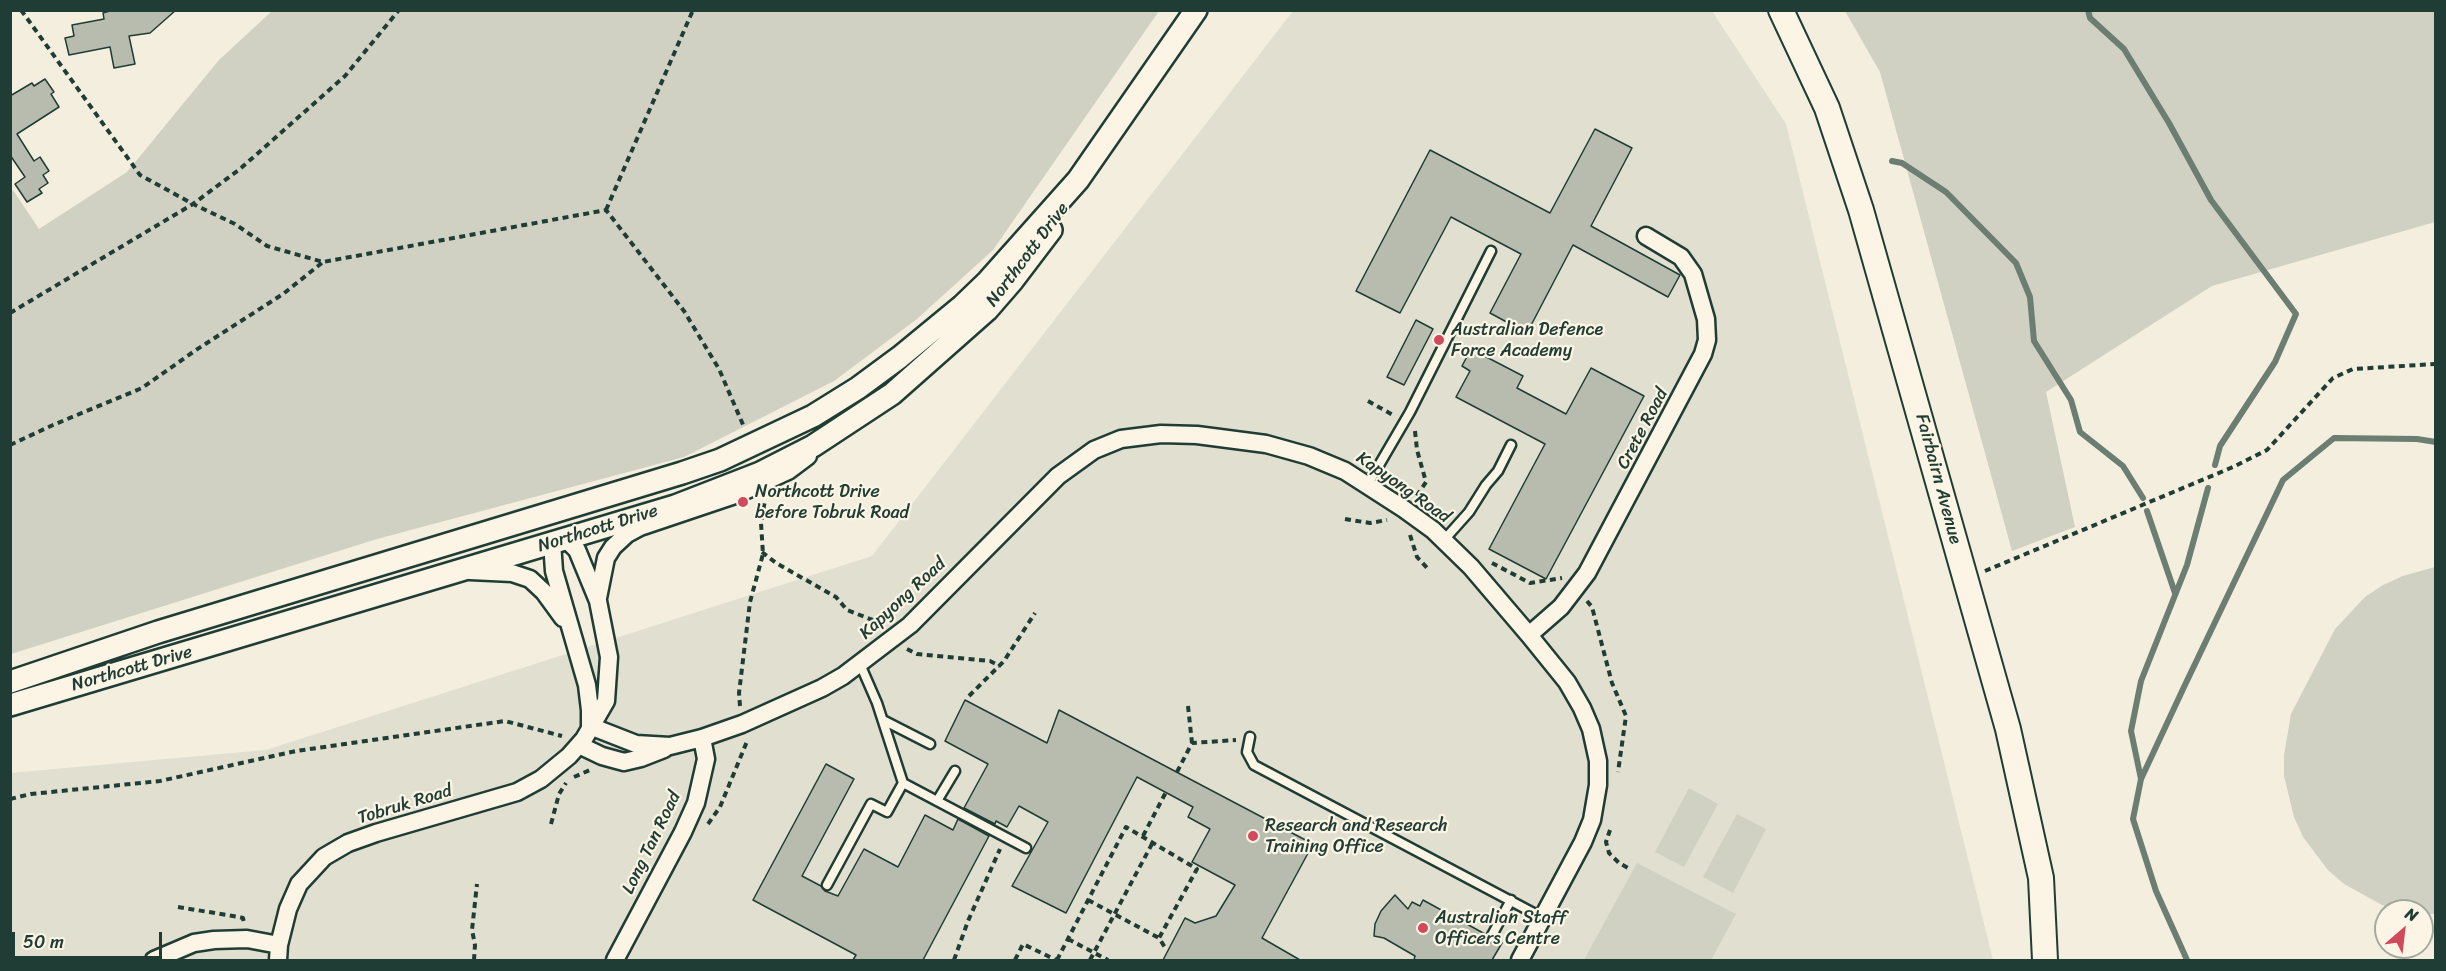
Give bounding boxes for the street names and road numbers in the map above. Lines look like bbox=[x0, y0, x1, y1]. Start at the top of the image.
street label: Northcott Drive bbox=[982, 199, 1074, 311]
street label: Crete Road bbox=[1613, 385, 1673, 473]
street label: Fairbairn Avenue bbox=[1910, 411, 1966, 547]
street label: Kapyong Road bbox=[1352, 448, 1454, 528]
street label: Northcott Drive bbox=[535, 500, 661, 558]
street label: Kapyong Road bbox=[855, 554, 951, 644]
street label: Northcott Drive bbox=[69, 641, 195, 697]
street label: Tobruk Road bbox=[355, 780, 455, 830]
street label: Long Tan Road bbox=[618, 788, 686, 898]

